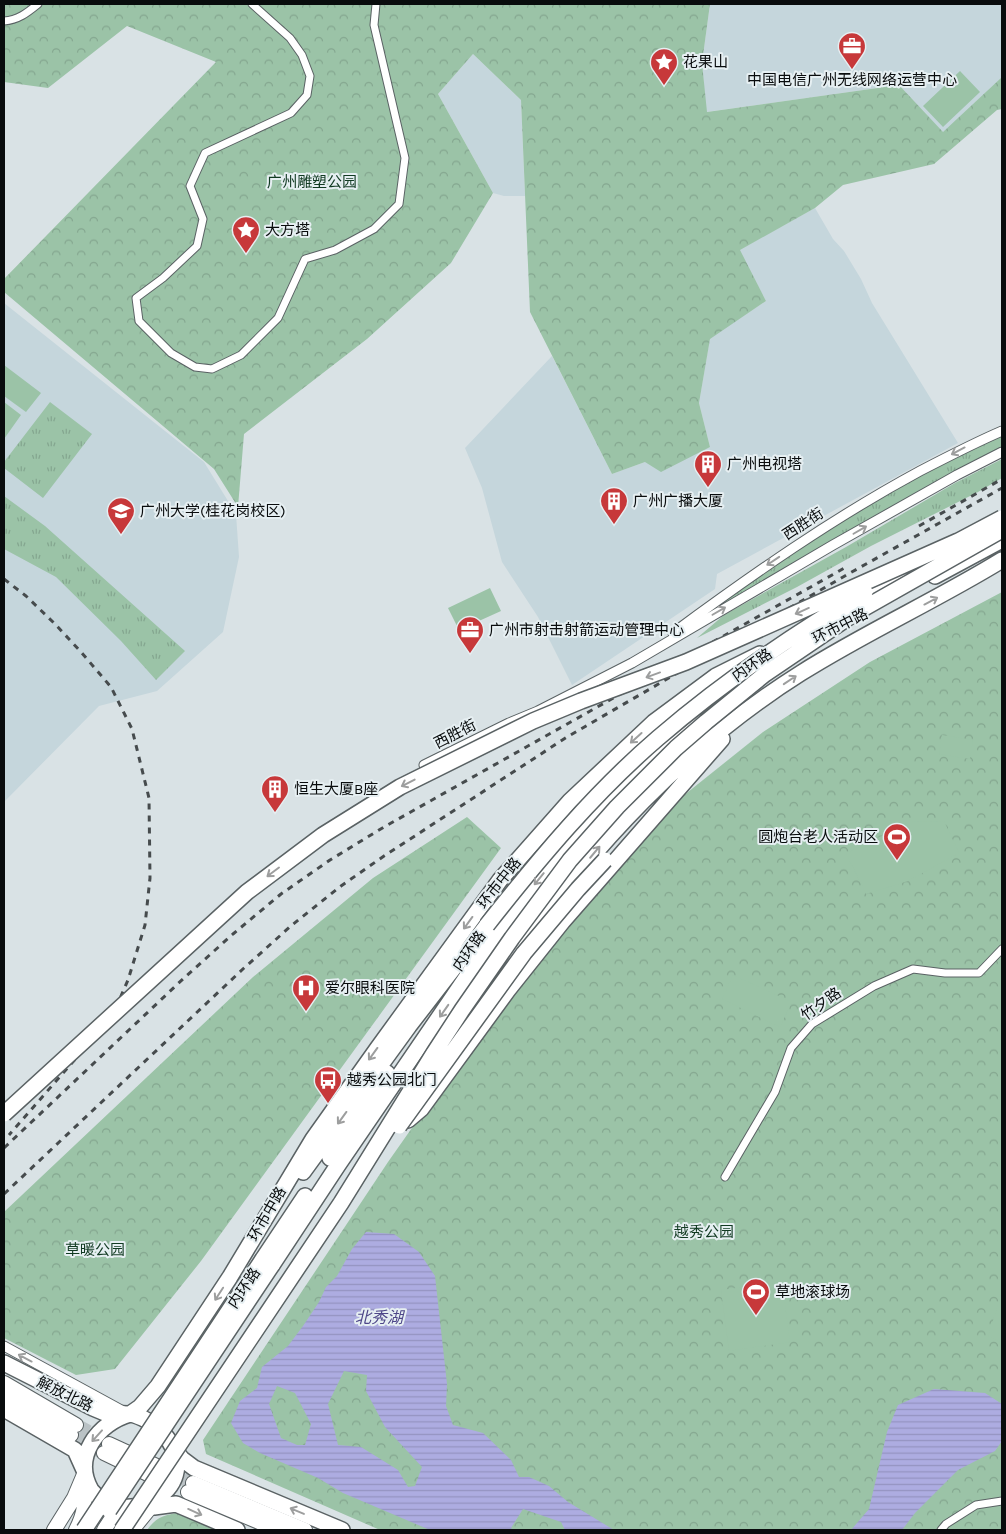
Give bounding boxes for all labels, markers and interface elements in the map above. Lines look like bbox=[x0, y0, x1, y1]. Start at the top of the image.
office icon: 中国电信广州无线网络运营中心 bbox=[837, 31, 867, 70]
place icon: 花果山 bbox=[649, 47, 679, 86]
place label: 花果山 bbox=[683, 53, 728, 71]
place label: 中国电信广州无线网络运营中心 bbox=[747, 71, 957, 89]
park label: 广州雕塑公园 bbox=[267, 173, 357, 191]
place icon: 大方塔 bbox=[231, 215, 261, 254]
place label: 大方塔 bbox=[265, 221, 310, 239]
one-way arrow bbox=[951, 447, 966, 456]
building icon: 广州电视塔 bbox=[693, 449, 723, 488]
place label: 广州电视塔 bbox=[727, 455, 802, 473]
building icon: 广州广播大厦 bbox=[599, 486, 629, 525]
place label: 广州广播大厦 bbox=[633, 492, 723, 510]
school or university icon: 广州大学(桂花岗校区) bbox=[106, 496, 136, 535]
place label: 广州大学(桂花岗校区) bbox=[140, 502, 286, 520]
street label: 西胜街 bbox=[779, 504, 827, 544]
one-way arrow bbox=[852, 524, 867, 534]
one-way arrow bbox=[766, 555, 780, 566]
one-way arrow bbox=[924, 595, 938, 605]
street label: 环市中路 bbox=[809, 604, 871, 648]
one-way arrow bbox=[712, 606, 726, 616]
one-way arrow bbox=[795, 607, 810, 617]
office icon: 广州市射击射箭运动管理中心 bbox=[455, 615, 485, 654]
place label: 广州市射击射箭运动管理中心 bbox=[489, 621, 684, 639]
street label: 内环路 bbox=[728, 645, 776, 685]
one-way arrow bbox=[645, 671, 661, 680]
one-way arrow bbox=[783, 675, 797, 685]
street label: 西胜街 bbox=[431, 716, 479, 752]
one-way arrow bbox=[629, 732, 642, 744]
building icon: 恒生大厦B座 bbox=[260, 774, 290, 813]
one-way arrow bbox=[401, 778, 416, 788]
place label: 恒生大厦B座 bbox=[294, 780, 378, 798]
sports icon: 圆炮台老人活动区 bbox=[882, 822, 912, 861]
place label: 圆炮台老人活动区 bbox=[758, 828, 878, 846]
one-way arrow bbox=[590, 845, 601, 858]
street label: 环市中路 bbox=[473, 854, 525, 912]
one-way arrow bbox=[267, 867, 280, 878]
one-way arrow bbox=[533, 872, 544, 885]
one-way arrow bbox=[463, 915, 473, 929]
street label: 内环路 bbox=[449, 927, 489, 975]
hospital icon: 爱尔眼科医院 bbox=[291, 973, 321, 1012]
place label: 爱尔眼科医院 bbox=[325, 979, 415, 997]
street label: 竹夕路 bbox=[797, 984, 845, 1024]
one-way arrow bbox=[439, 1003, 449, 1017]
one-way arrow bbox=[368, 1047, 378, 1061]
bus stop icon: 越秀公园北门 bbox=[313, 1065, 343, 1104]
place label: 越秀公园北门 bbox=[347, 1071, 437, 1089]
one-way arrow bbox=[337, 1111, 347, 1125]
street label: 环市中路 bbox=[244, 1184, 290, 1244]
park label: 越秀公园 bbox=[674, 1223, 734, 1241]
park label: 草暖公园 bbox=[65, 1241, 125, 1259]
street label: 内环路 bbox=[224, 1264, 264, 1312]
sports icon: 草地滚球场 bbox=[741, 1277, 771, 1316]
place label: 草地滚球场 bbox=[775, 1283, 850, 1301]
one-way arrow bbox=[214, 1287, 224, 1301]
water label: 北秀湖 bbox=[355, 1308, 406, 1327]
one-way arrow bbox=[18, 1353, 33, 1363]
street label: 解放北路 bbox=[34, 1373, 96, 1415]
one-way arrow bbox=[91, 1429, 103, 1442]
one-way arrow bbox=[290, 1506, 305, 1516]
one-way arrow bbox=[187, 1507, 202, 1517]

